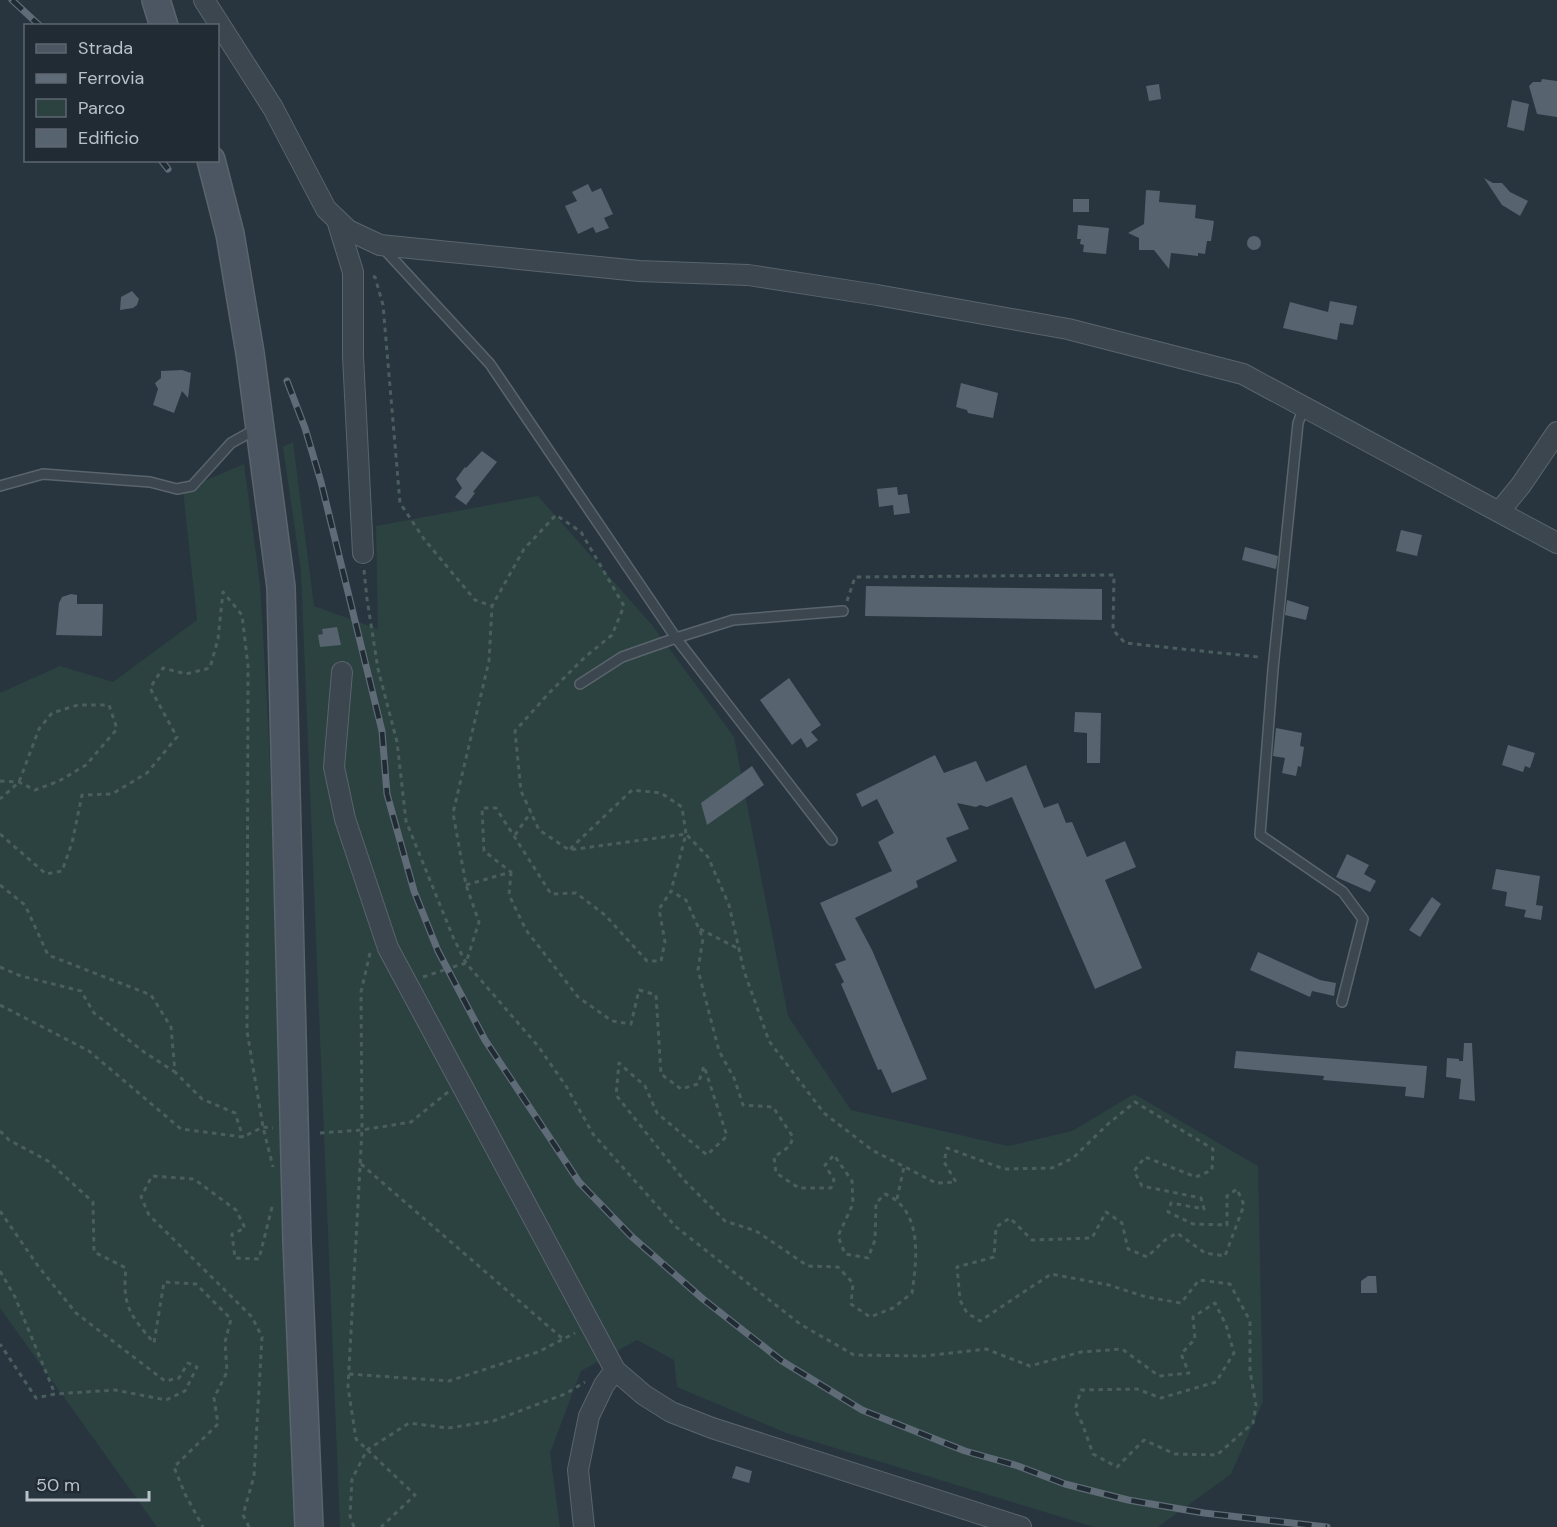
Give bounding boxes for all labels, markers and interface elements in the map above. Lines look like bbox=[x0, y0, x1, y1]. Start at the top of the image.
legend bbox=[24, 24, 219, 162]
text: Strada bbox=[78, 36, 133, 60]
text: Ferrovia bbox=[78, 66, 144, 90]
text: Parco bbox=[78, 96, 125, 120]
text: Edificio bbox=[78, 126, 139, 150]
scale bar bbox=[27, 1464, 148, 1502]
text: 50 m bbox=[36, 1473, 80, 1497]

